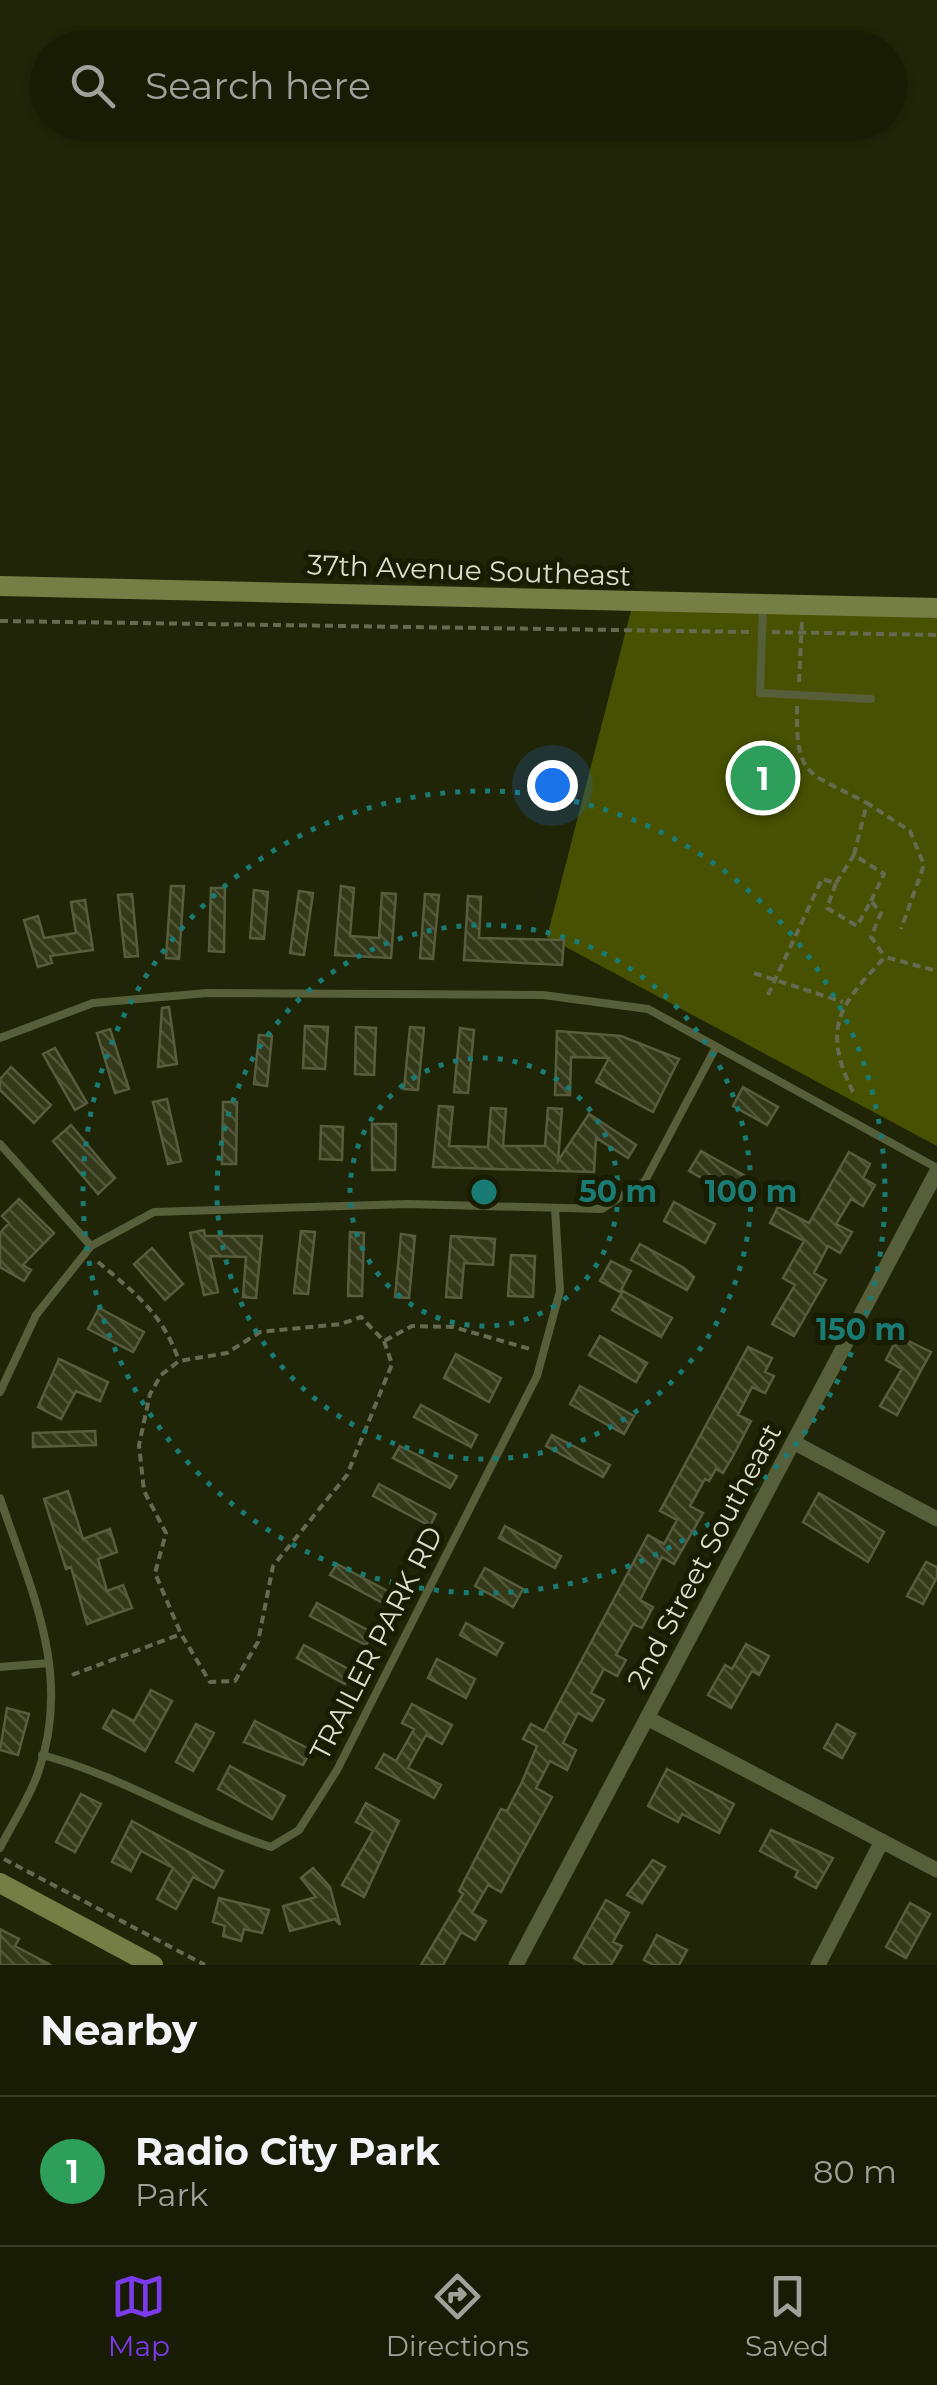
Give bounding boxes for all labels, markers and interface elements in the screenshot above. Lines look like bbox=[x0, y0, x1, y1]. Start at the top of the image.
search box bbox=[30, 30, 907, 140]
icon: search bbox=[65, 58, 120, 113]
text: Search here bbox=[145, 62, 371, 109]
street label: 37th Avenue Southeast bbox=[306, 547, 632, 593]
pin: 1 bbox=[730, 740, 796, 816]
your location bbox=[527, 760, 578, 811]
text: 50 m bbox=[579, 1173, 657, 1210]
text: 100 m bbox=[705, 1173, 797, 1210]
centre of rings bbox=[466, 1174, 502, 1210]
text: 150 m bbox=[816, 1311, 906, 1348]
street label: 2nd Street Southeast bbox=[620, 1418, 788, 1694]
street label: TRAILER PARK RD bbox=[302, 1521, 450, 1765]
text: Nearby bbox=[40, 2004, 197, 2056]
text: Radio City Park bbox=[135, 2128, 440, 2175]
text: 1 bbox=[66, 2152, 79, 2191]
text: 80 m bbox=[813, 2152, 897, 2191]
text: Park bbox=[135, 2175, 208, 2214]
tab: Map bbox=[108, 2269, 170, 2363]
tab: Directions bbox=[386, 2269, 529, 2363]
tab: Saved bbox=[745, 2269, 829, 2363]

